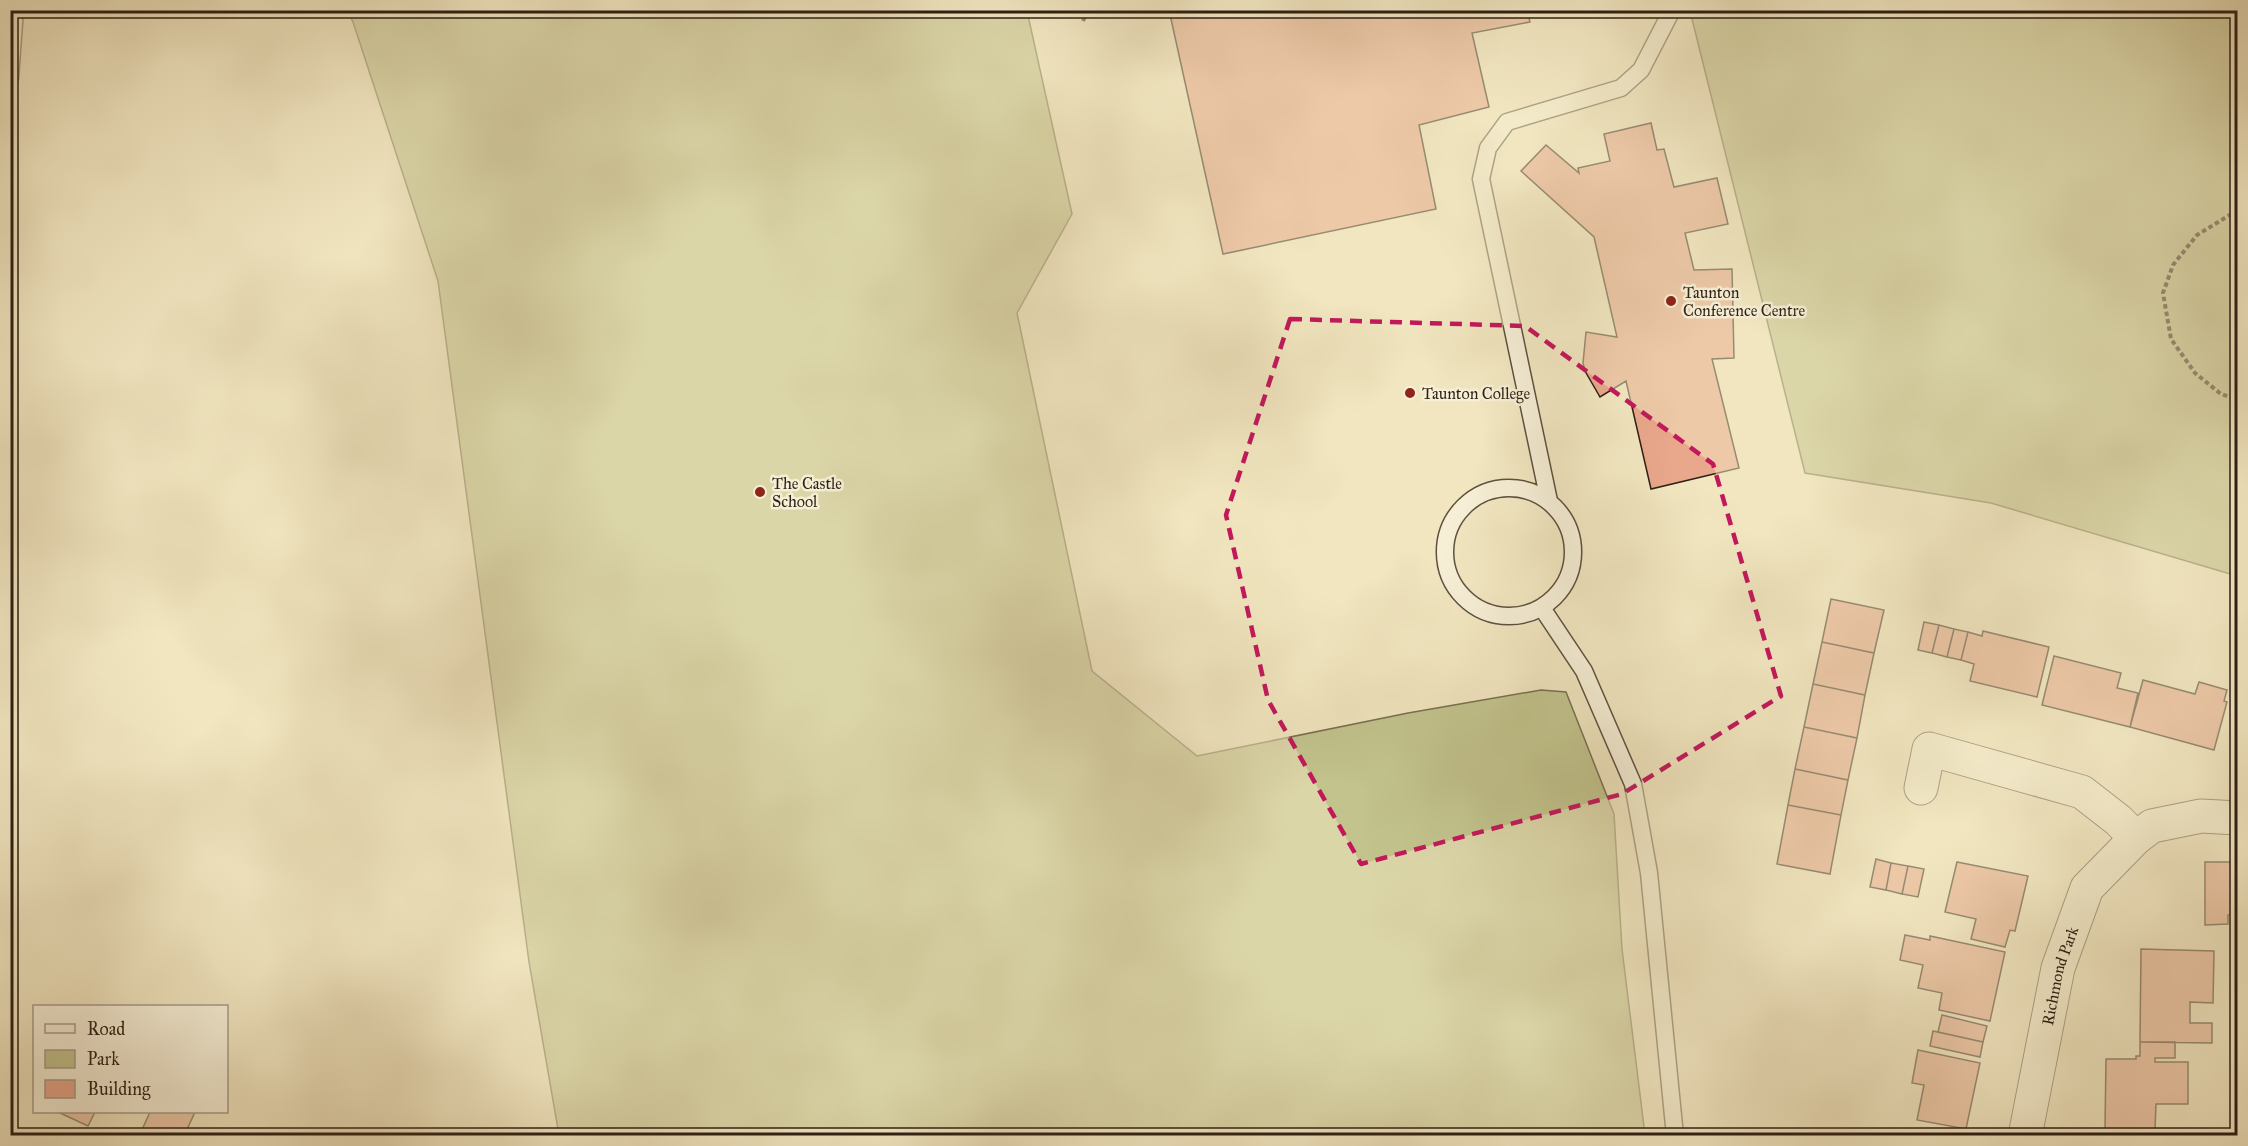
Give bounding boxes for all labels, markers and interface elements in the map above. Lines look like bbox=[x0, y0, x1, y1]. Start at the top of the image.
place label: Taunton Conference Centre bbox=[1683, 283, 1805, 320]
marker: Taunton Conference Centre bbox=[1664, 294, 1678, 308]
place label: Taunton College bbox=[1422, 384, 1531, 404]
marker: Taunton College bbox=[1403, 386, 1417, 400]
place label: The Castle School bbox=[772, 474, 842, 511]
marker: The Castle School bbox=[753, 485, 767, 499]
street label: Richmond Park bbox=[2037, 923, 2082, 1027]
legend bbox=[33, 1005, 228, 1113]
text: Road bbox=[87, 1018, 125, 1040]
text: Park bbox=[87, 1048, 120, 1070]
text: Building bbox=[87, 1078, 151, 1101]

